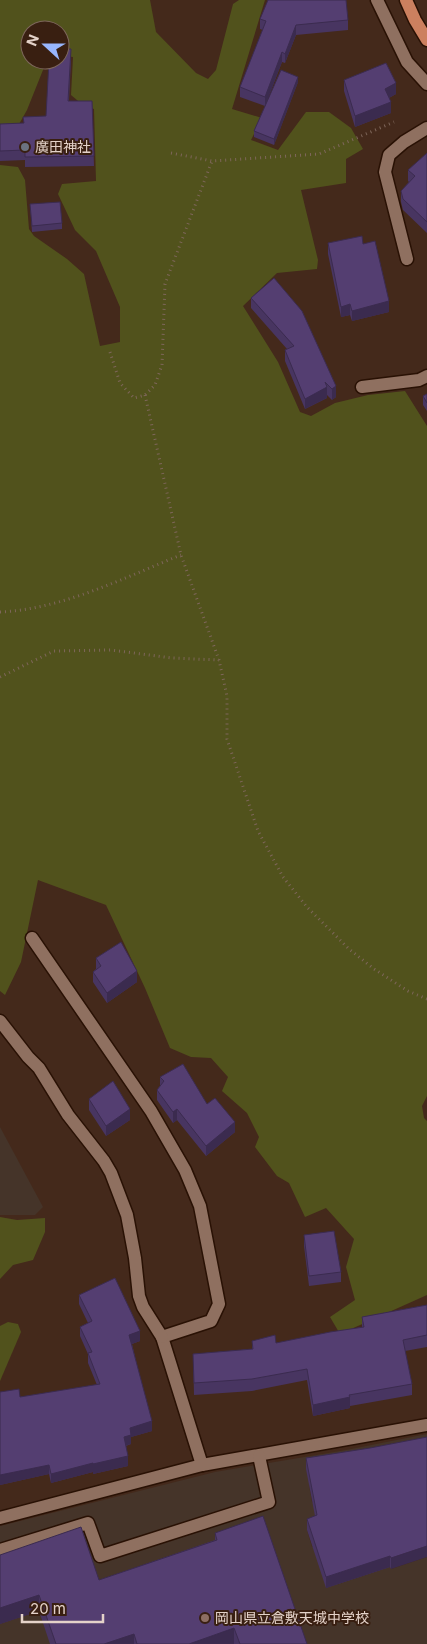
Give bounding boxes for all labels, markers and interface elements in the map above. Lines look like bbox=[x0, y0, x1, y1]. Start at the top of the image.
north arrow bbox=[20, 20, 70, 70]
text: N bbox=[23, 32, 42, 48]
place label: 廣田神社 bbox=[35, 138, 91, 155]
marker: 廣田神社 bbox=[19, 141, 31, 153]
scale bar bbox=[22, 1592, 104, 1624]
text: 20 m bbox=[30, 1599, 66, 1618]
place label: 岡山県立倉敷天城中学校 bbox=[215, 1609, 369, 1626]
marker: 岡山県立倉敷天城中学校 bbox=[199, 1612, 211, 1624]

